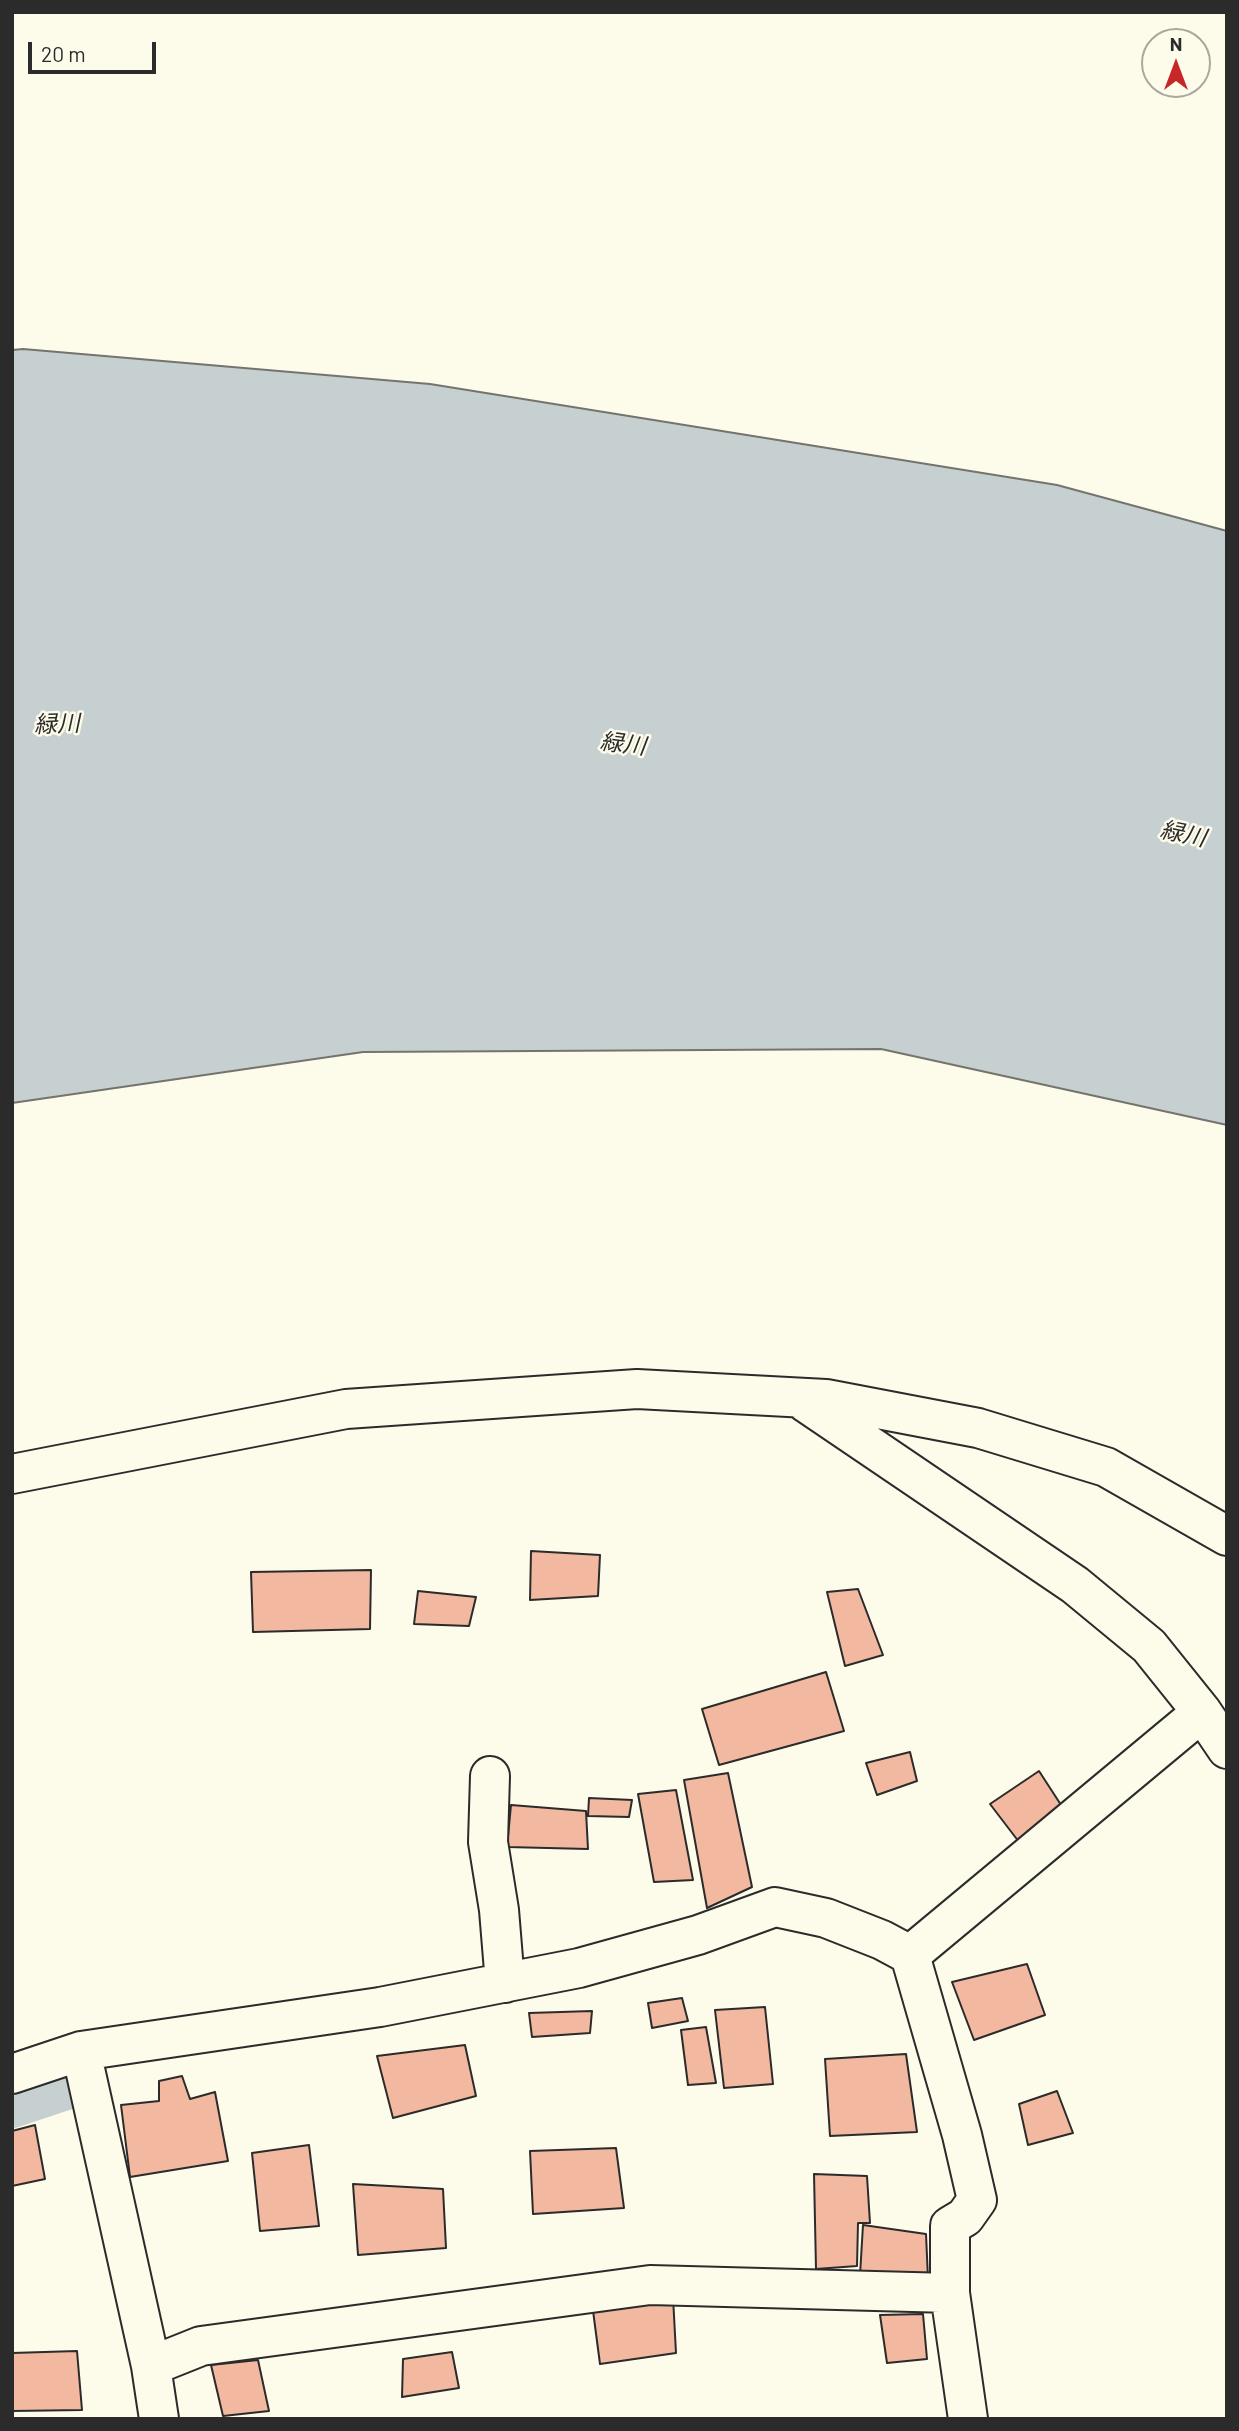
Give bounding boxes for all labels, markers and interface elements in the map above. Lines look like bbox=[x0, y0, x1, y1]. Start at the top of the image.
scale bar bbox=[32, 28, 159, 72]
north arrow bbox=[1141, 28, 1211, 98]
text: N bbox=[1170, 32, 1182, 55]
text: 20 m bbox=[41, 41, 86, 66]
water label: 緑川 bbox=[34, 709, 80, 739]
water label: 緑川 bbox=[598, 727, 648, 761]
water label: 緑川 bbox=[1158, 816, 1208, 852]

